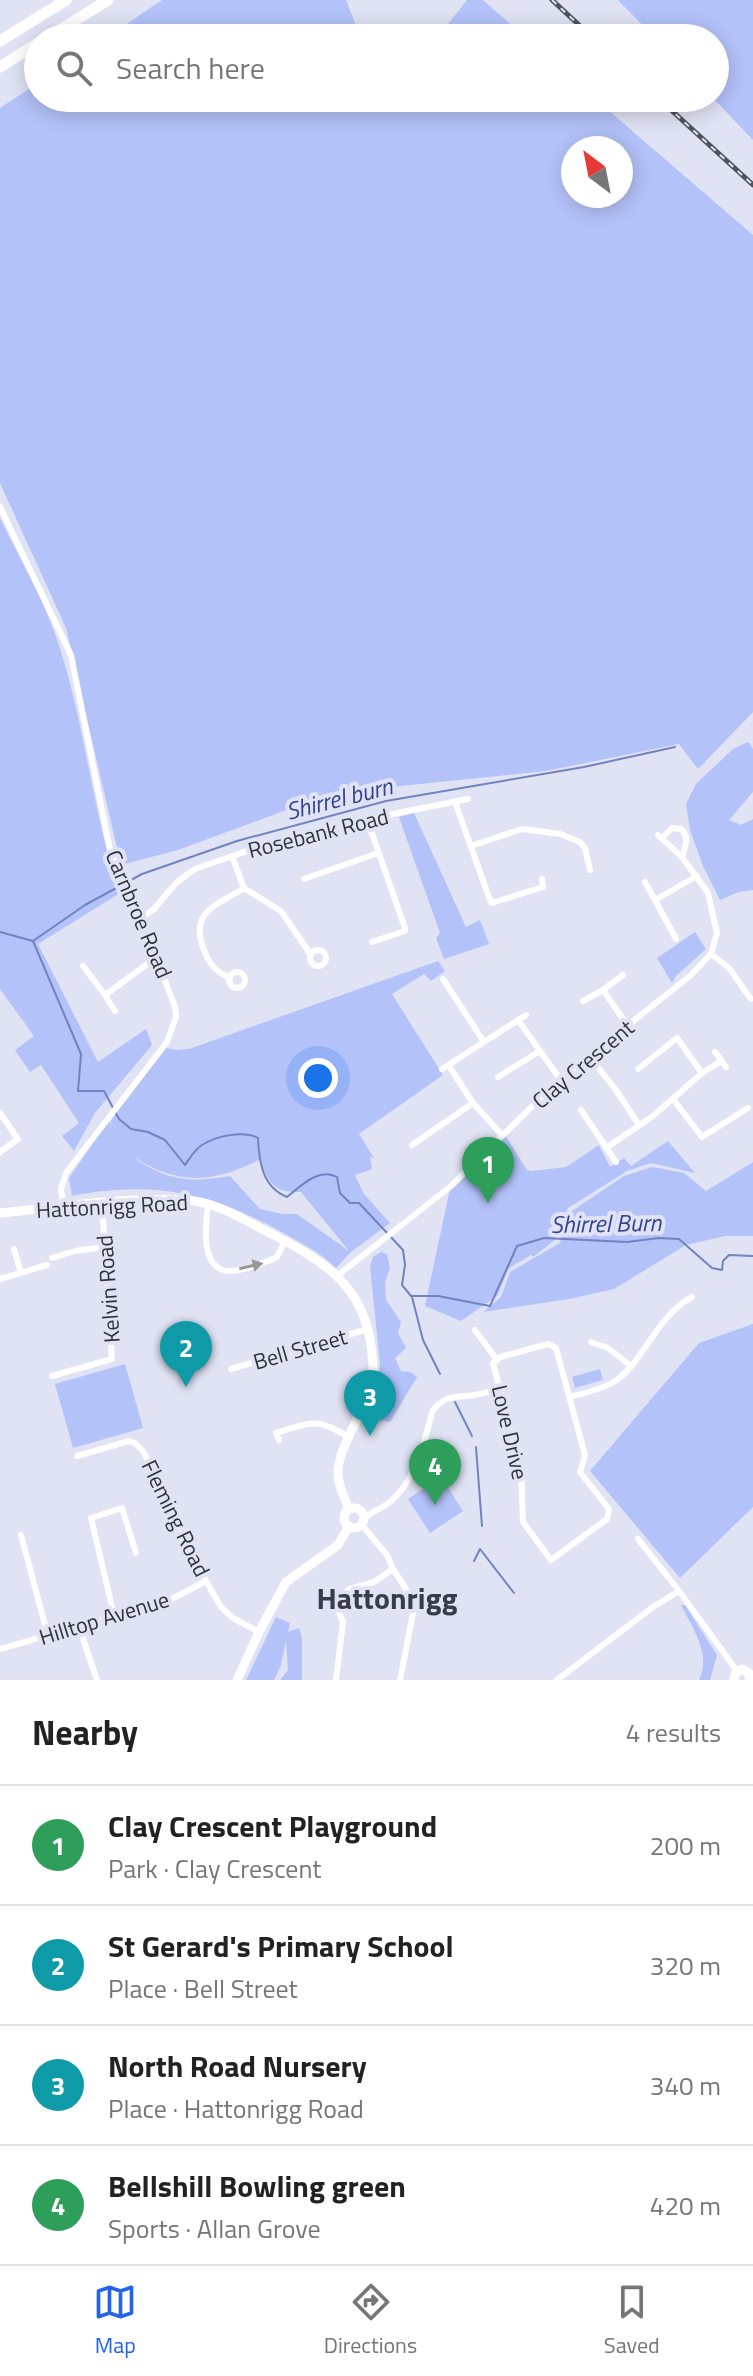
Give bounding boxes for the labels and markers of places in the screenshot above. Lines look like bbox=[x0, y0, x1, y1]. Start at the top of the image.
pin: 1 bbox=[462, 1137, 514, 1203]
pin: 2 bbox=[160, 1321, 212, 1387]
pin: 3 bbox=[344, 1370, 396, 1436]
pin: 4 bbox=[409, 1439, 461, 1505]

